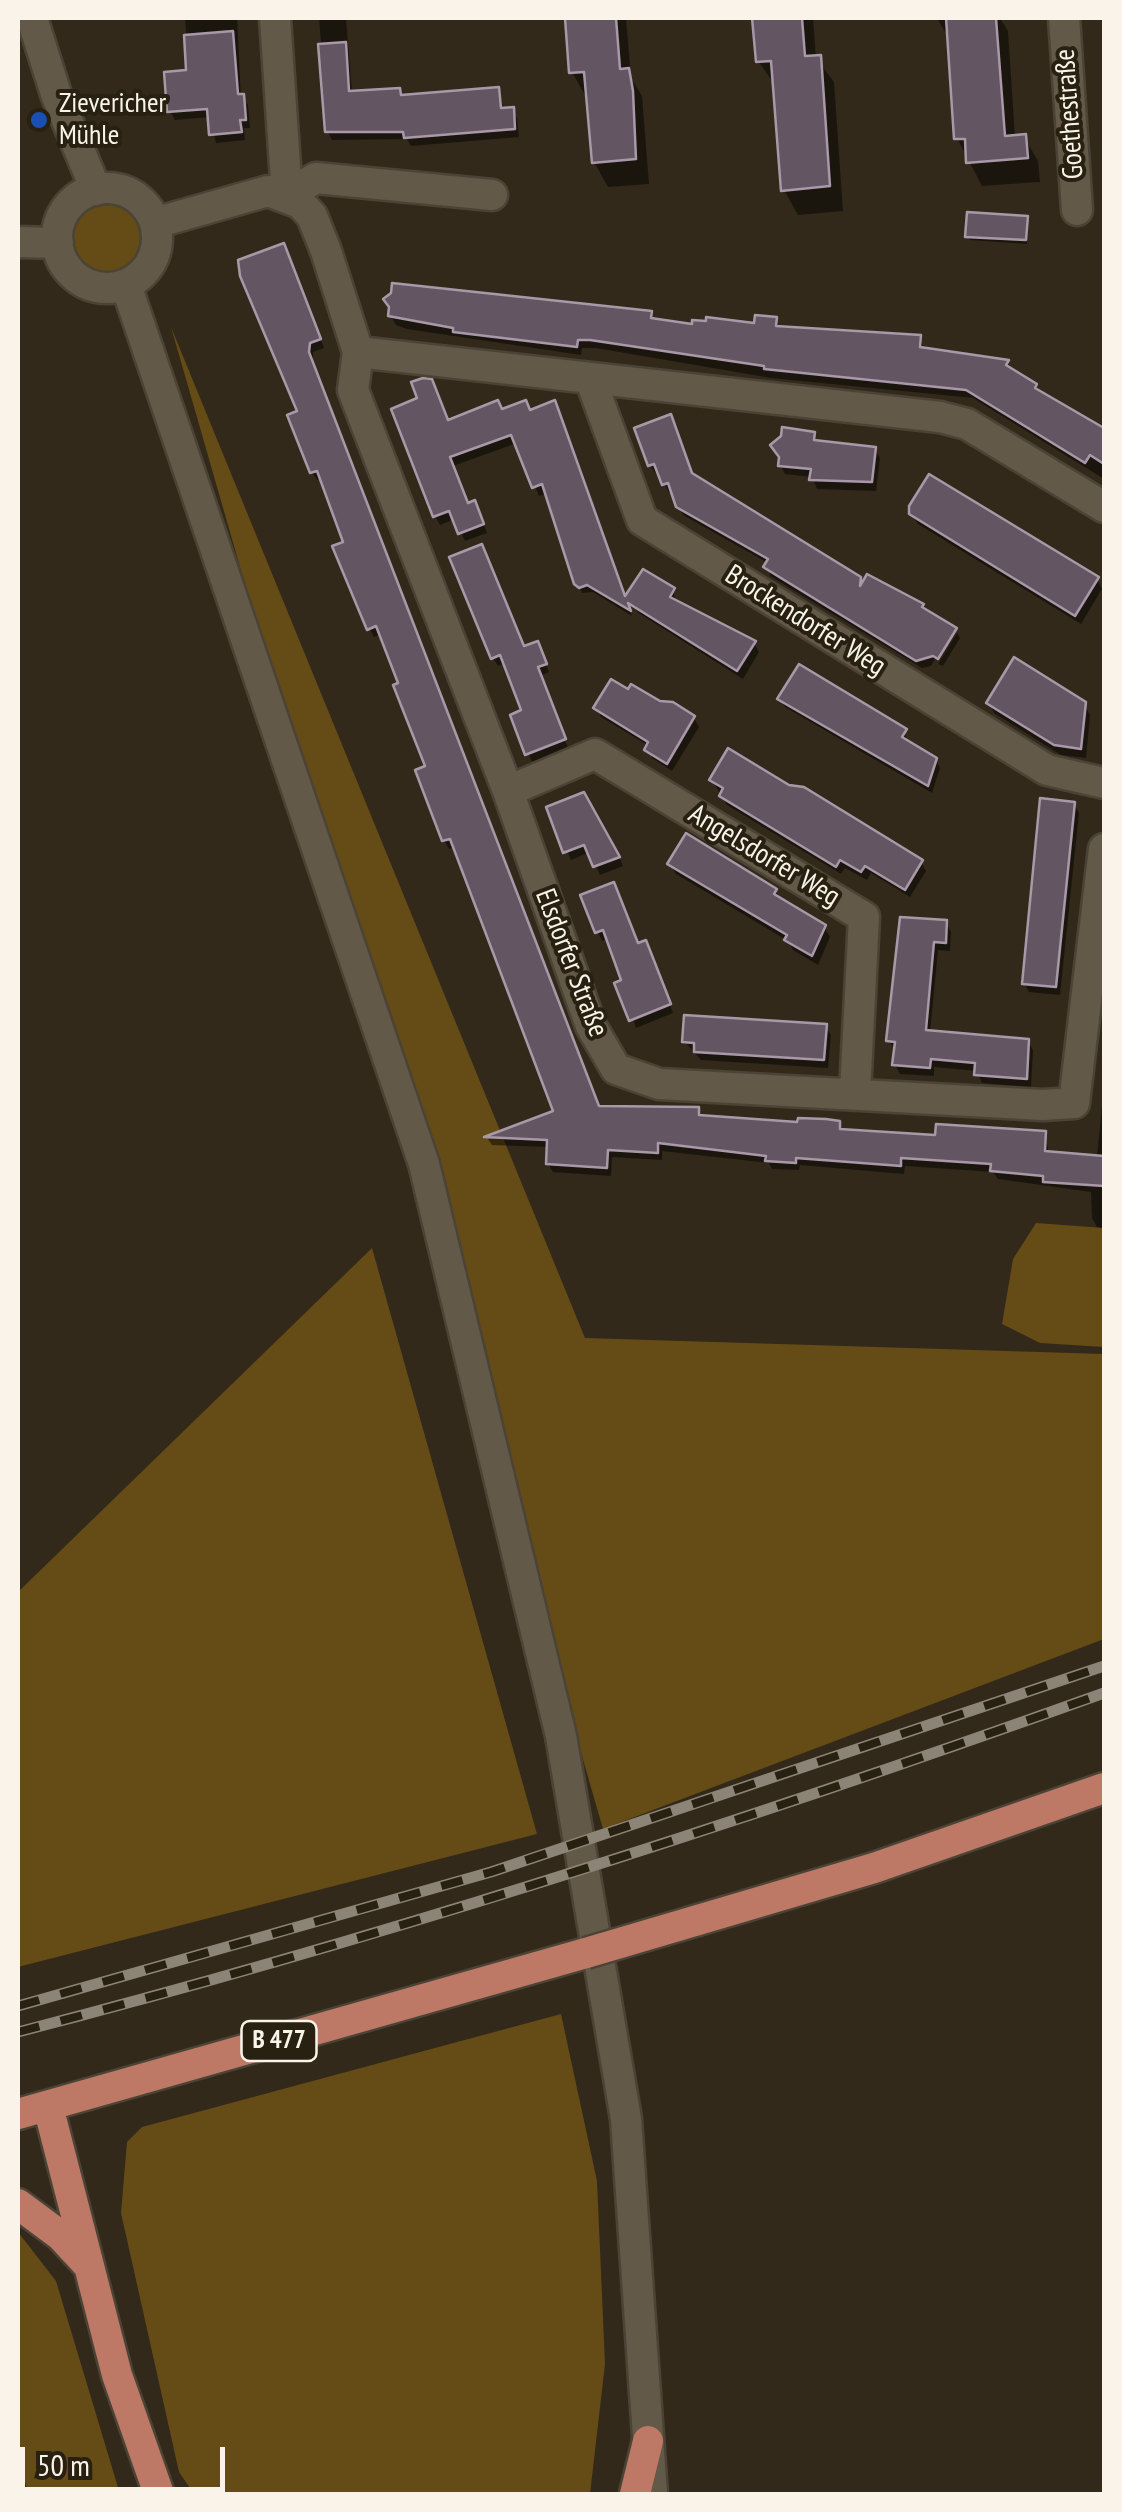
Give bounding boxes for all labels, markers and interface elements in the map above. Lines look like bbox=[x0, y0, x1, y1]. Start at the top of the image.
street label: Goethestraße bbox=[1049, 48, 1091, 180]
place label: Zievericher Mühle bbox=[59, 87, 166, 153]
marker: Zievericher Mühle bbox=[28, 109, 50, 131]
street label: Brockendorfer Weg bbox=[719, 558, 891, 684]
street label: Angelsdorfer Weg bbox=[682, 798, 846, 914]
street label: Elsdorfer Straße bbox=[527, 884, 615, 1042]
road number: B 477 bbox=[242, 2021, 316, 2061]
scale bar bbox=[25, 2427, 230, 2489]
text: 50 m bbox=[37, 2445, 90, 2484]

